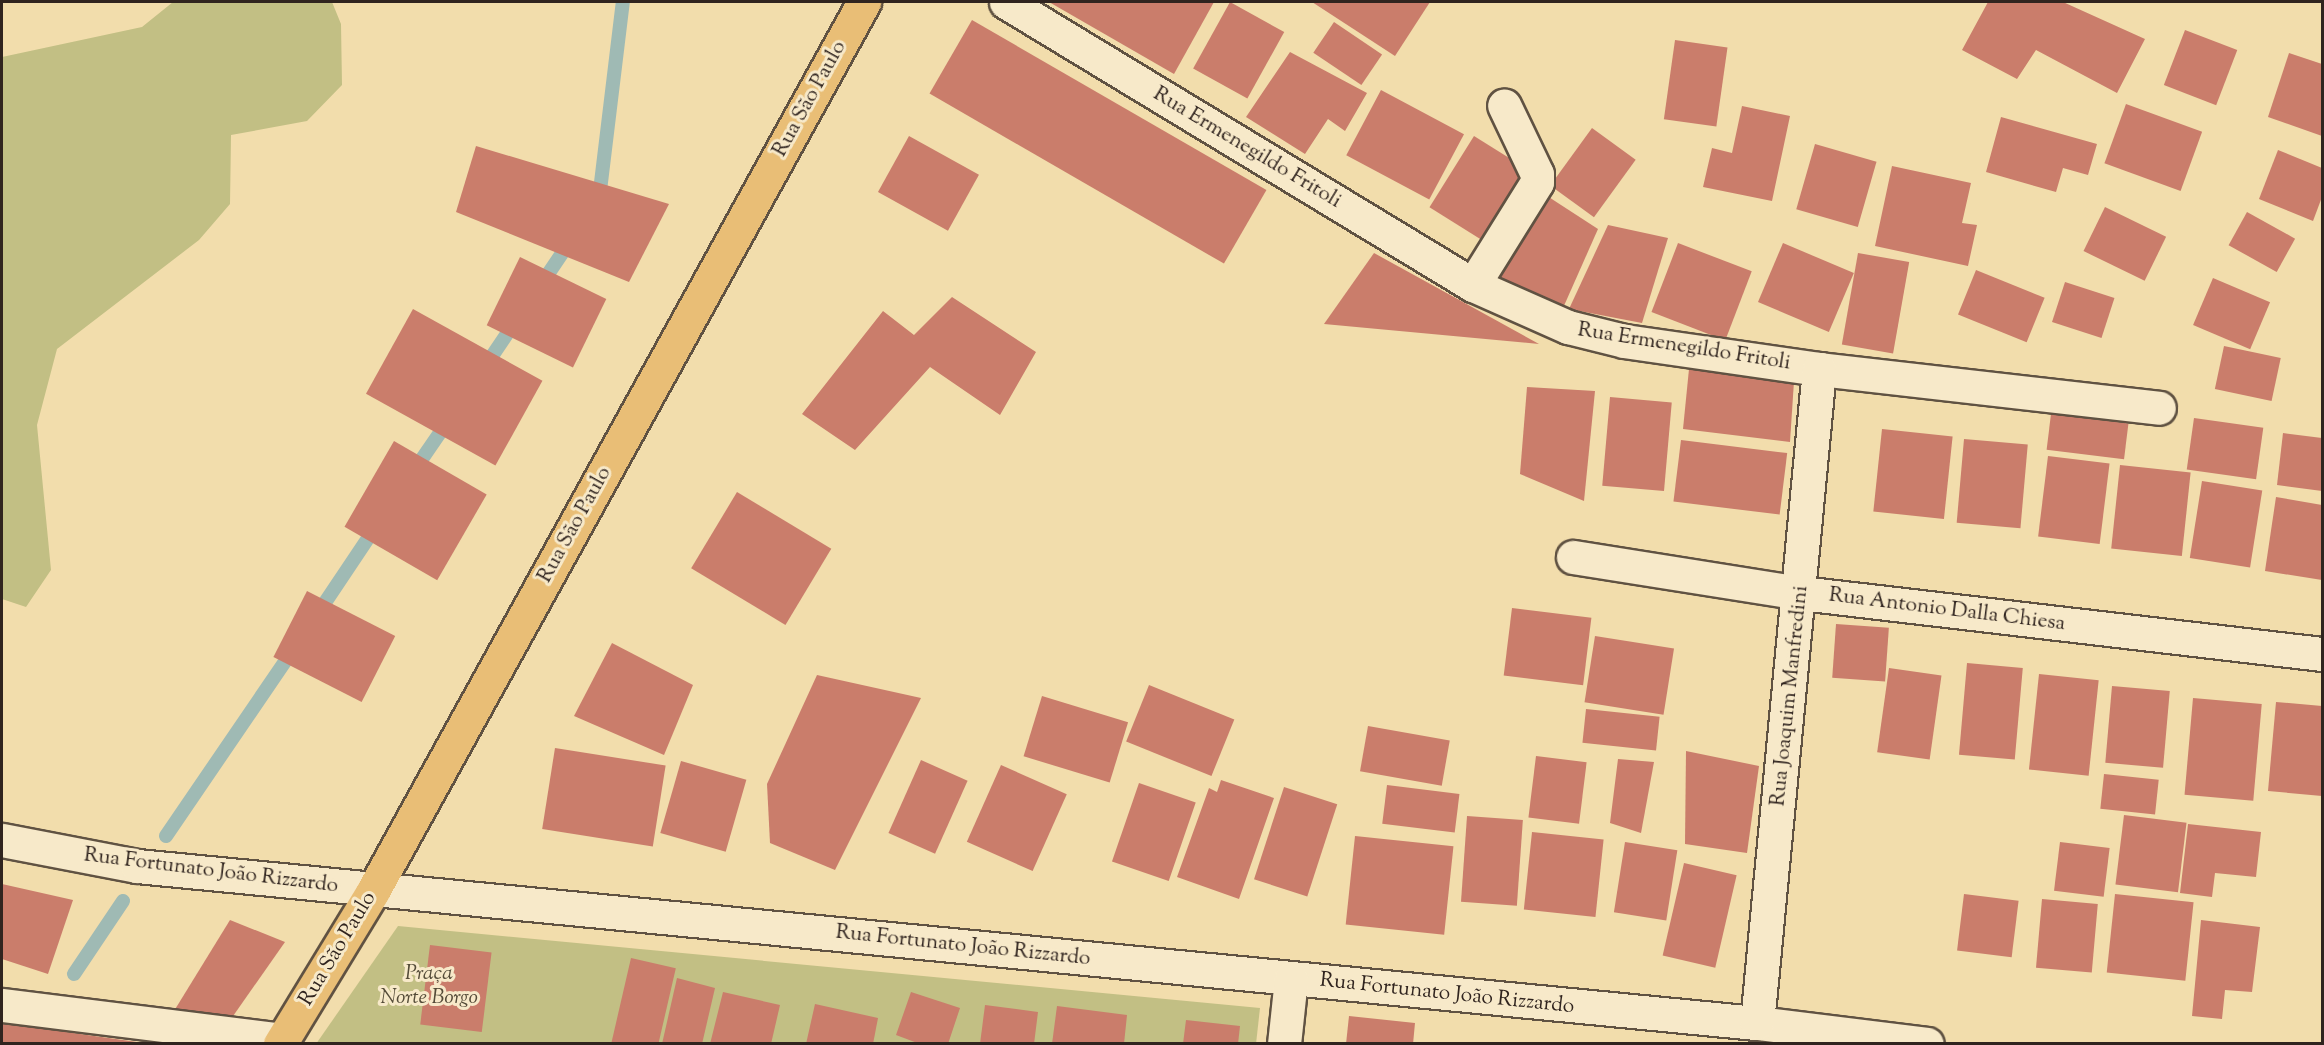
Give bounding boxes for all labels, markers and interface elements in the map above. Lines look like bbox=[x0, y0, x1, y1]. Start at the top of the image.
street label: Rua São Paulo bbox=[768, 37, 852, 161]
street label: Rua Ermenegildo Fritoli bbox=[1148, 82, 1346, 214]
street label: Rua Ermenegildo Fritoli bbox=[1576, 318, 1792, 376]
street label: Rua São Paulo bbox=[533, 463, 617, 587]
street label: Rua Antonio Dalla Chiesa bbox=[1827, 583, 2067, 637]
street label: Rua Joaquim Manfredini bbox=[1766, 584, 1814, 808]
street label: Rua Fortunato João Rizzardo bbox=[82, 843, 340, 899]
street label: Rua São Paulo bbox=[294, 887, 382, 1011]
street label: Rua Fortunato João Rizzardo bbox=[834, 920, 1092, 972]
park label: Praça Norte Borgo bbox=[380, 961, 478, 1011]
street label: Rua Fortunato João Rizzardo bbox=[1318, 968, 1576, 1020]

